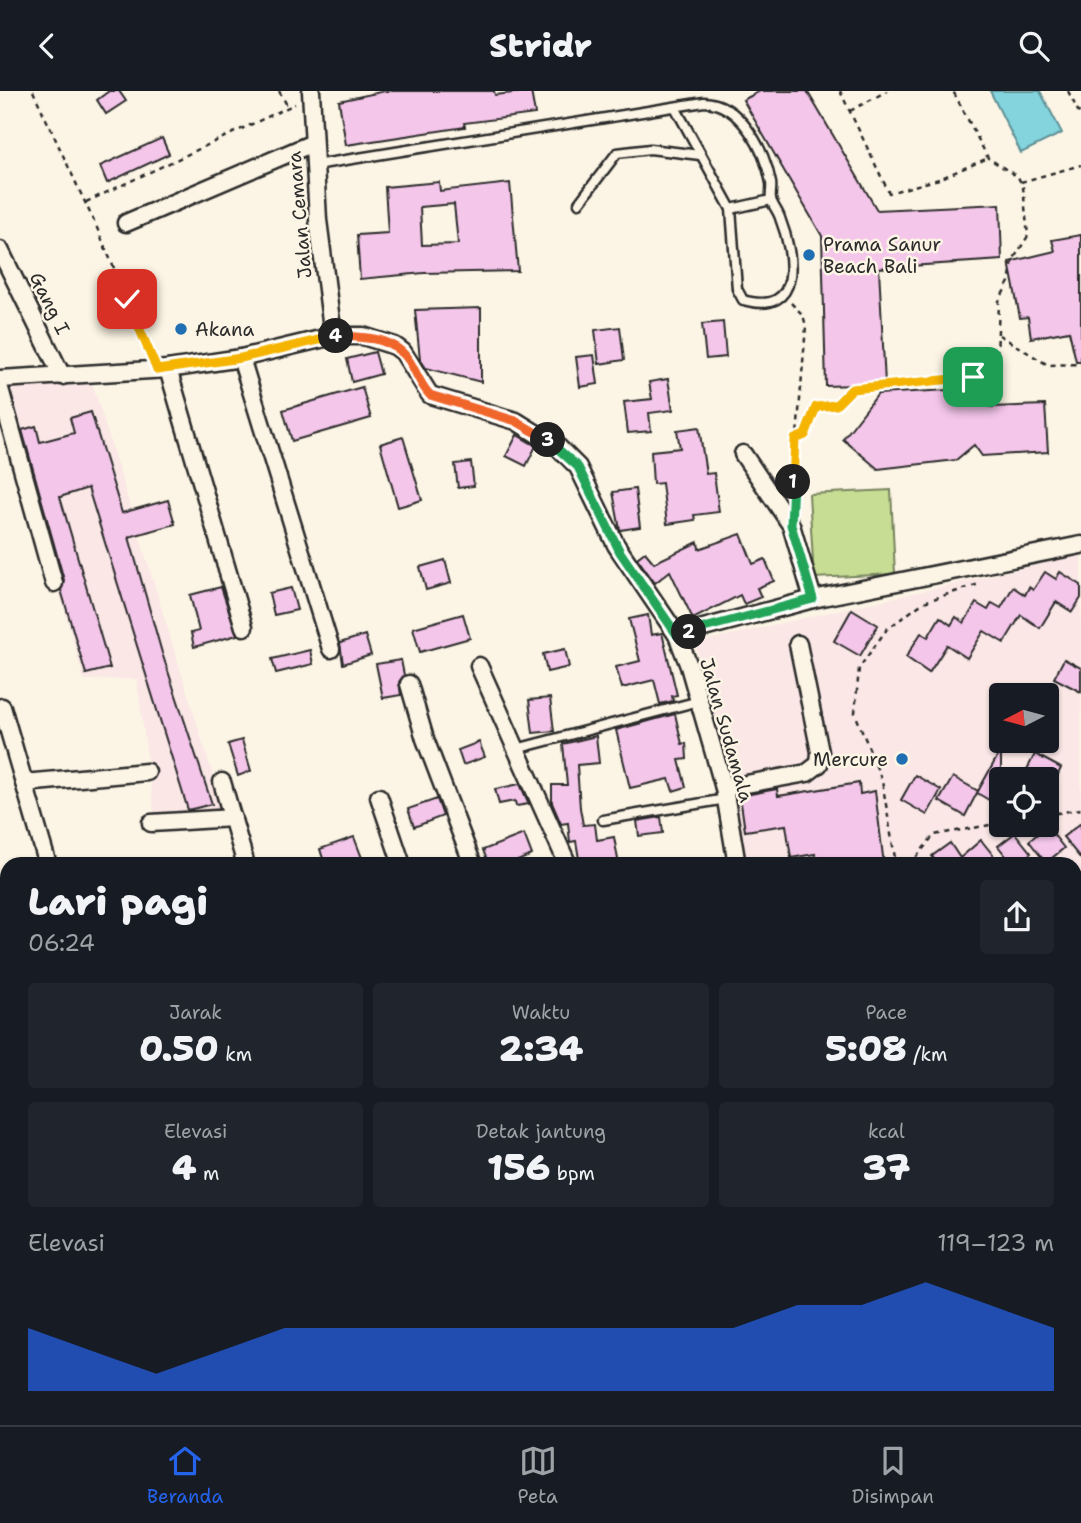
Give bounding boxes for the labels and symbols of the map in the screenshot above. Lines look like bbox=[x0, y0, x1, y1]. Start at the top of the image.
street label: Jalan Cemara bbox=[281, 150, 318, 280]
place label: Prama Sanur Beach Bali bbox=[823, 232, 941, 279]
marker: Prama Sanur Beach Bali bbox=[801, 247, 817, 263]
street label: Gang I bbox=[24, 268, 75, 338]
pin bbox=[97, 269, 157, 329]
place label: Akana bbox=[195, 317, 255, 342]
pin: 4 bbox=[318, 319, 354, 353]
marker: Akana bbox=[173, 321, 189, 337]
pin bbox=[943, 347, 1003, 407]
pin: 3 bbox=[530, 423, 566, 457]
pin: 1 bbox=[776, 465, 810, 499]
pin: 2 bbox=[672, 615, 706, 649]
street label: Jalan Sudamala bbox=[694, 655, 759, 805]
north arrow bbox=[989, 683, 1059, 753]
place label: Mercure bbox=[813, 747, 888, 772]
marker: Mercure bbox=[894, 751, 910, 767]

